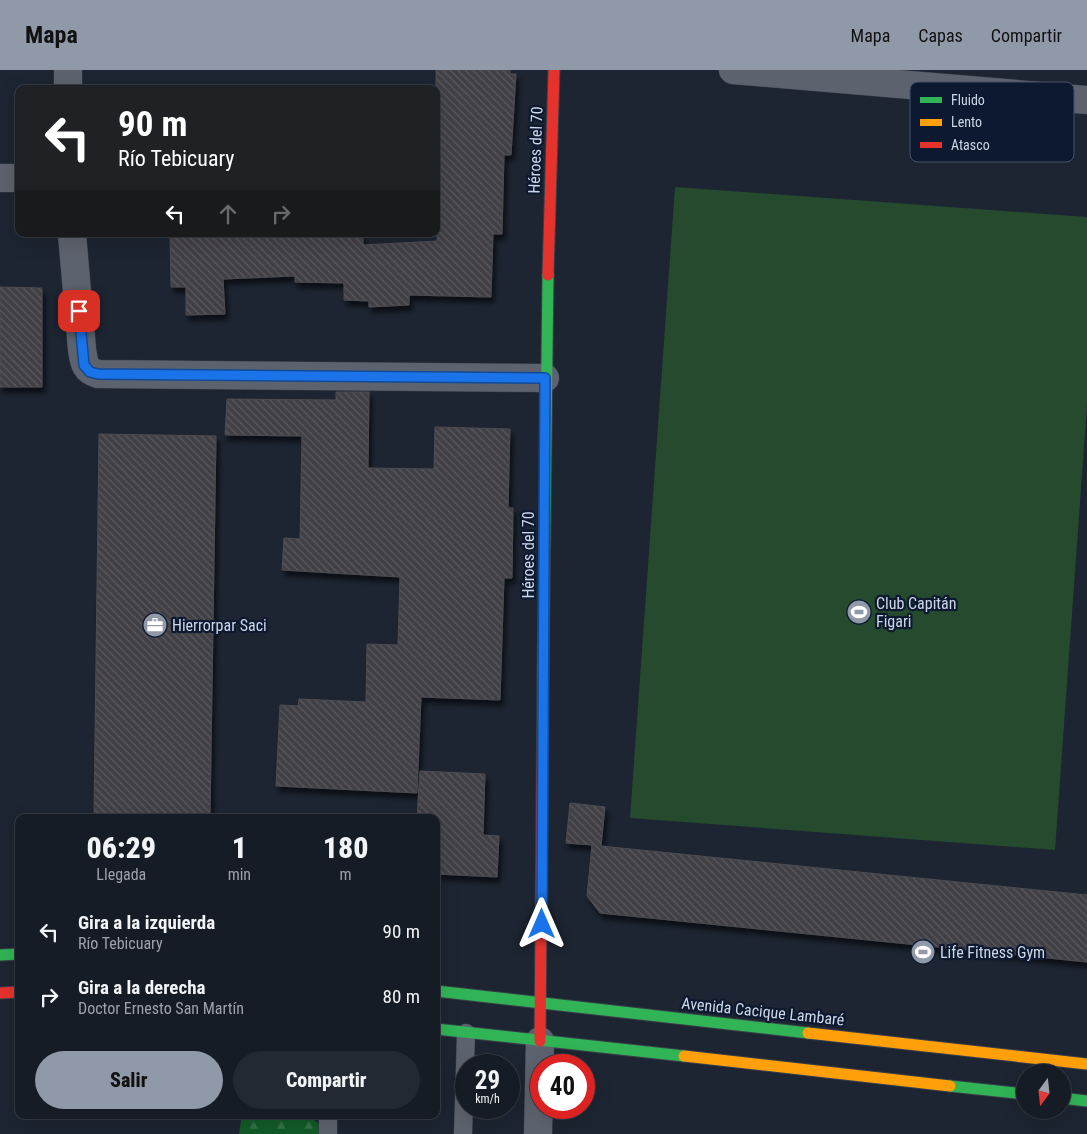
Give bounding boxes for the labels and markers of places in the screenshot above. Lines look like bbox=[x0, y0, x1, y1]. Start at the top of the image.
pin bbox=[58, 290, 100, 332]
place label: Club Capitán Figari bbox=[876, 594, 956, 631]
sports icon: Club Capitán Figari bbox=[846, 599, 872, 625]
office icon: Hierrorpar Saci bbox=[142, 612, 168, 638]
place label: Hierrorpar Saci bbox=[172, 616, 267, 635]
sports icon: Life Fitness Gym bbox=[910, 939, 936, 965]
place label: Life Fitness Gym bbox=[940, 943, 1045, 962]

